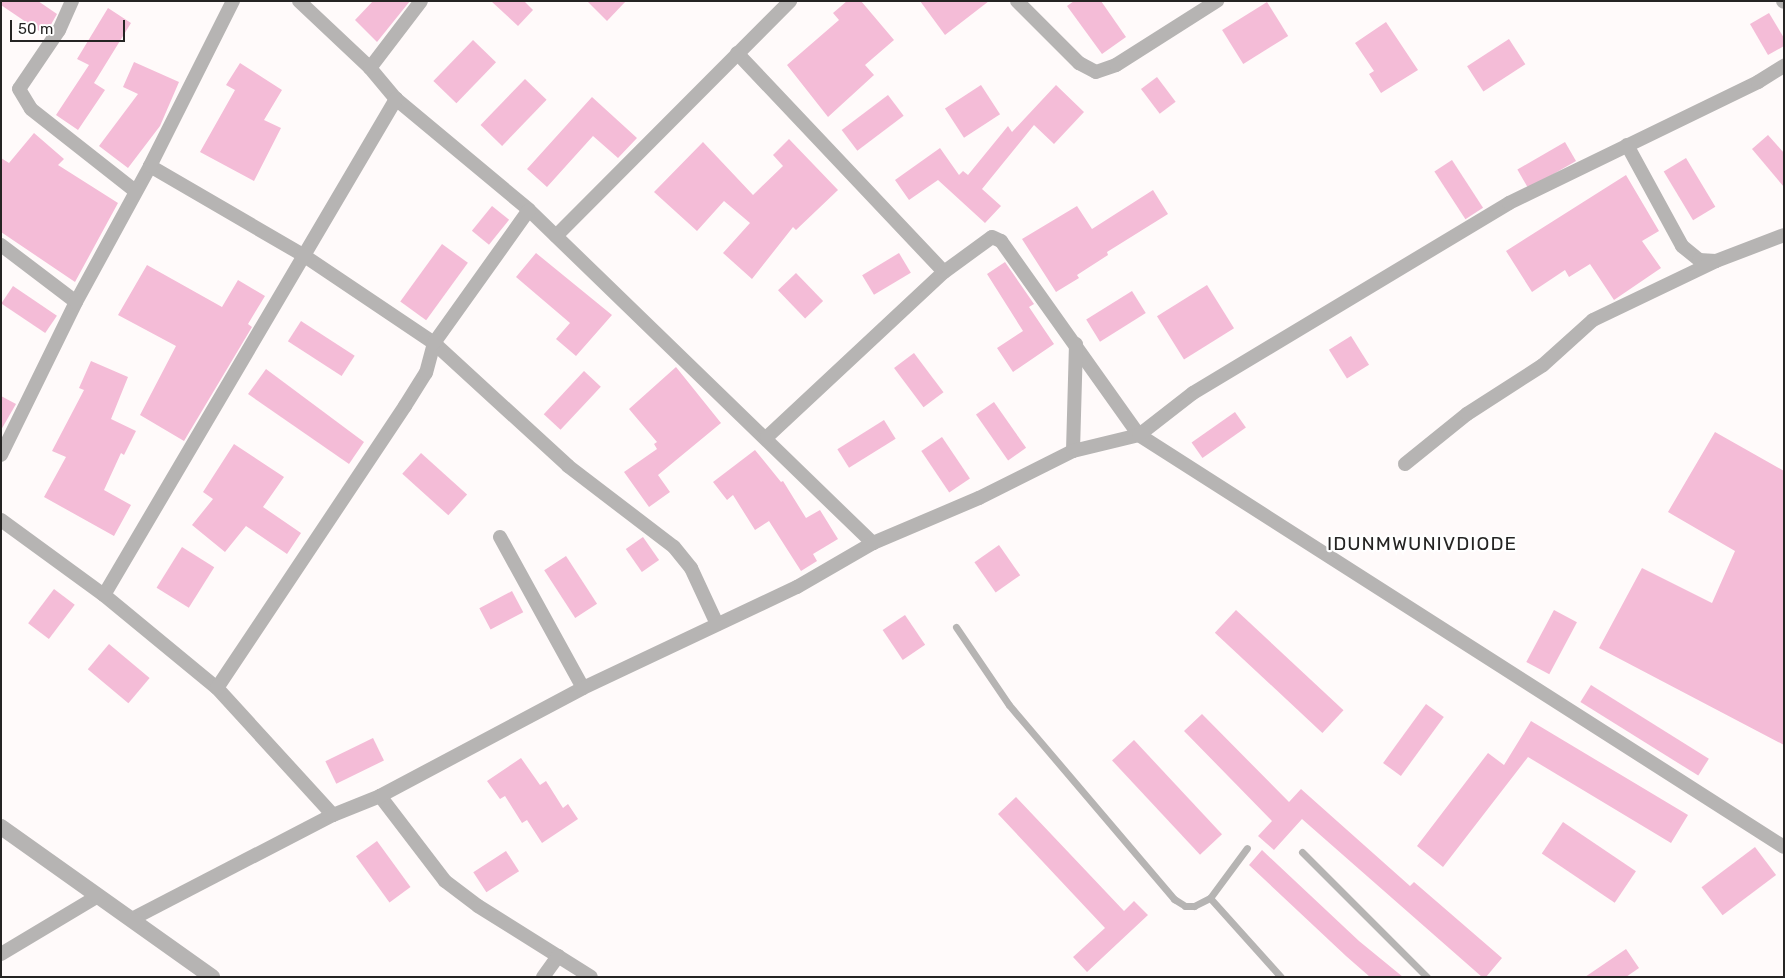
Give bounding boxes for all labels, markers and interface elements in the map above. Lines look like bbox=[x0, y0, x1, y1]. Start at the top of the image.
scale bar bbox=[12, 10, 128, 42]
text: 50 m bbox=[18, 20, 53, 38]
district label: IDUNMWUNIVDIODE bbox=[1325, 533, 1519, 555]

